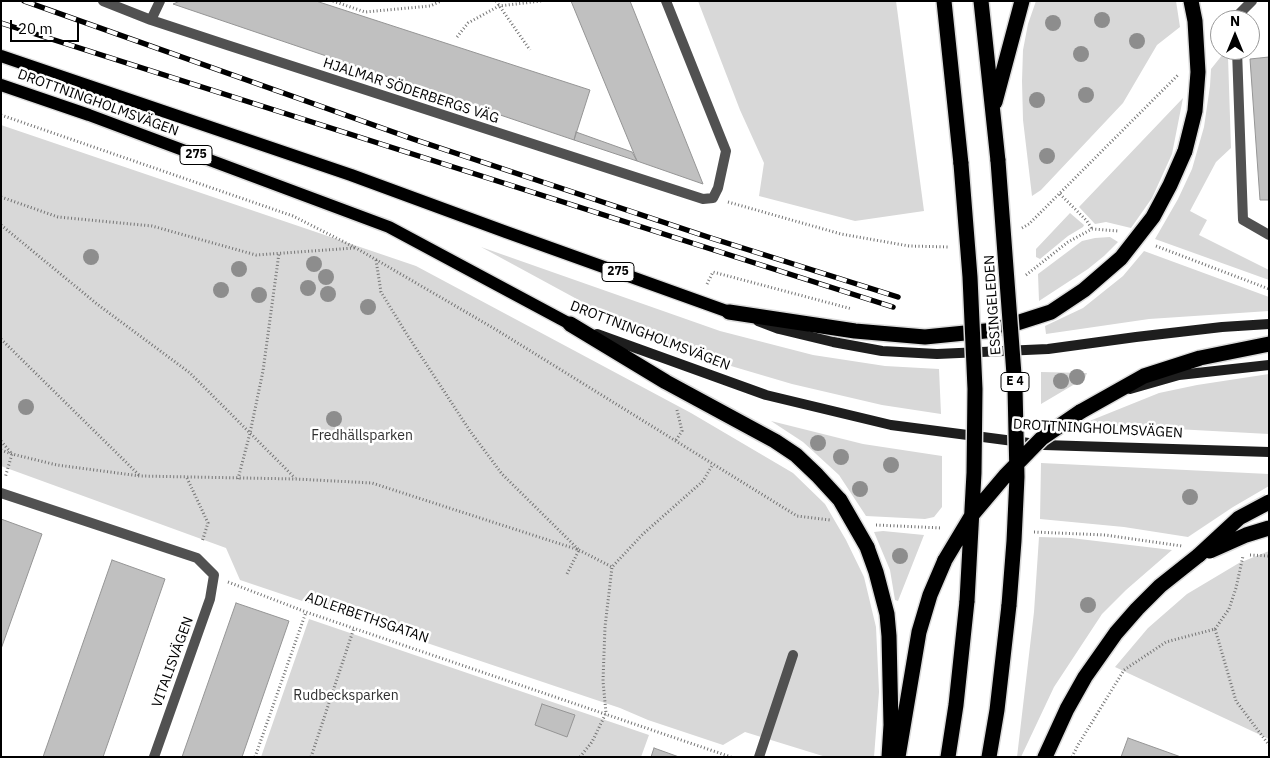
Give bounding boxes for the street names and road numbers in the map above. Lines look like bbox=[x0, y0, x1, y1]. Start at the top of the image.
street label: HJALMAR SÖDERBERGS VÄG bbox=[321, 55, 501, 127]
street label: DROTTNINGHOLMSVÄGEN bbox=[15, 66, 181, 140]
road number: 275 bbox=[180, 146, 212, 164]
street label: ESSINGELEDEN bbox=[981, 254, 1005, 356]
road number: 275 bbox=[602, 262, 634, 282]
street label: DROTTNINGHOLMSVÄGEN bbox=[568, 298, 732, 374]
road number: E 4 bbox=[1001, 372, 1029, 392]
street label: DROTTNINGHOLMSVÄGEN bbox=[1013, 416, 1183, 442]
street label: ADLERBETHSGATAN bbox=[303, 589, 431, 647]
street label: VITALISVÄGEN bbox=[149, 614, 197, 710]

